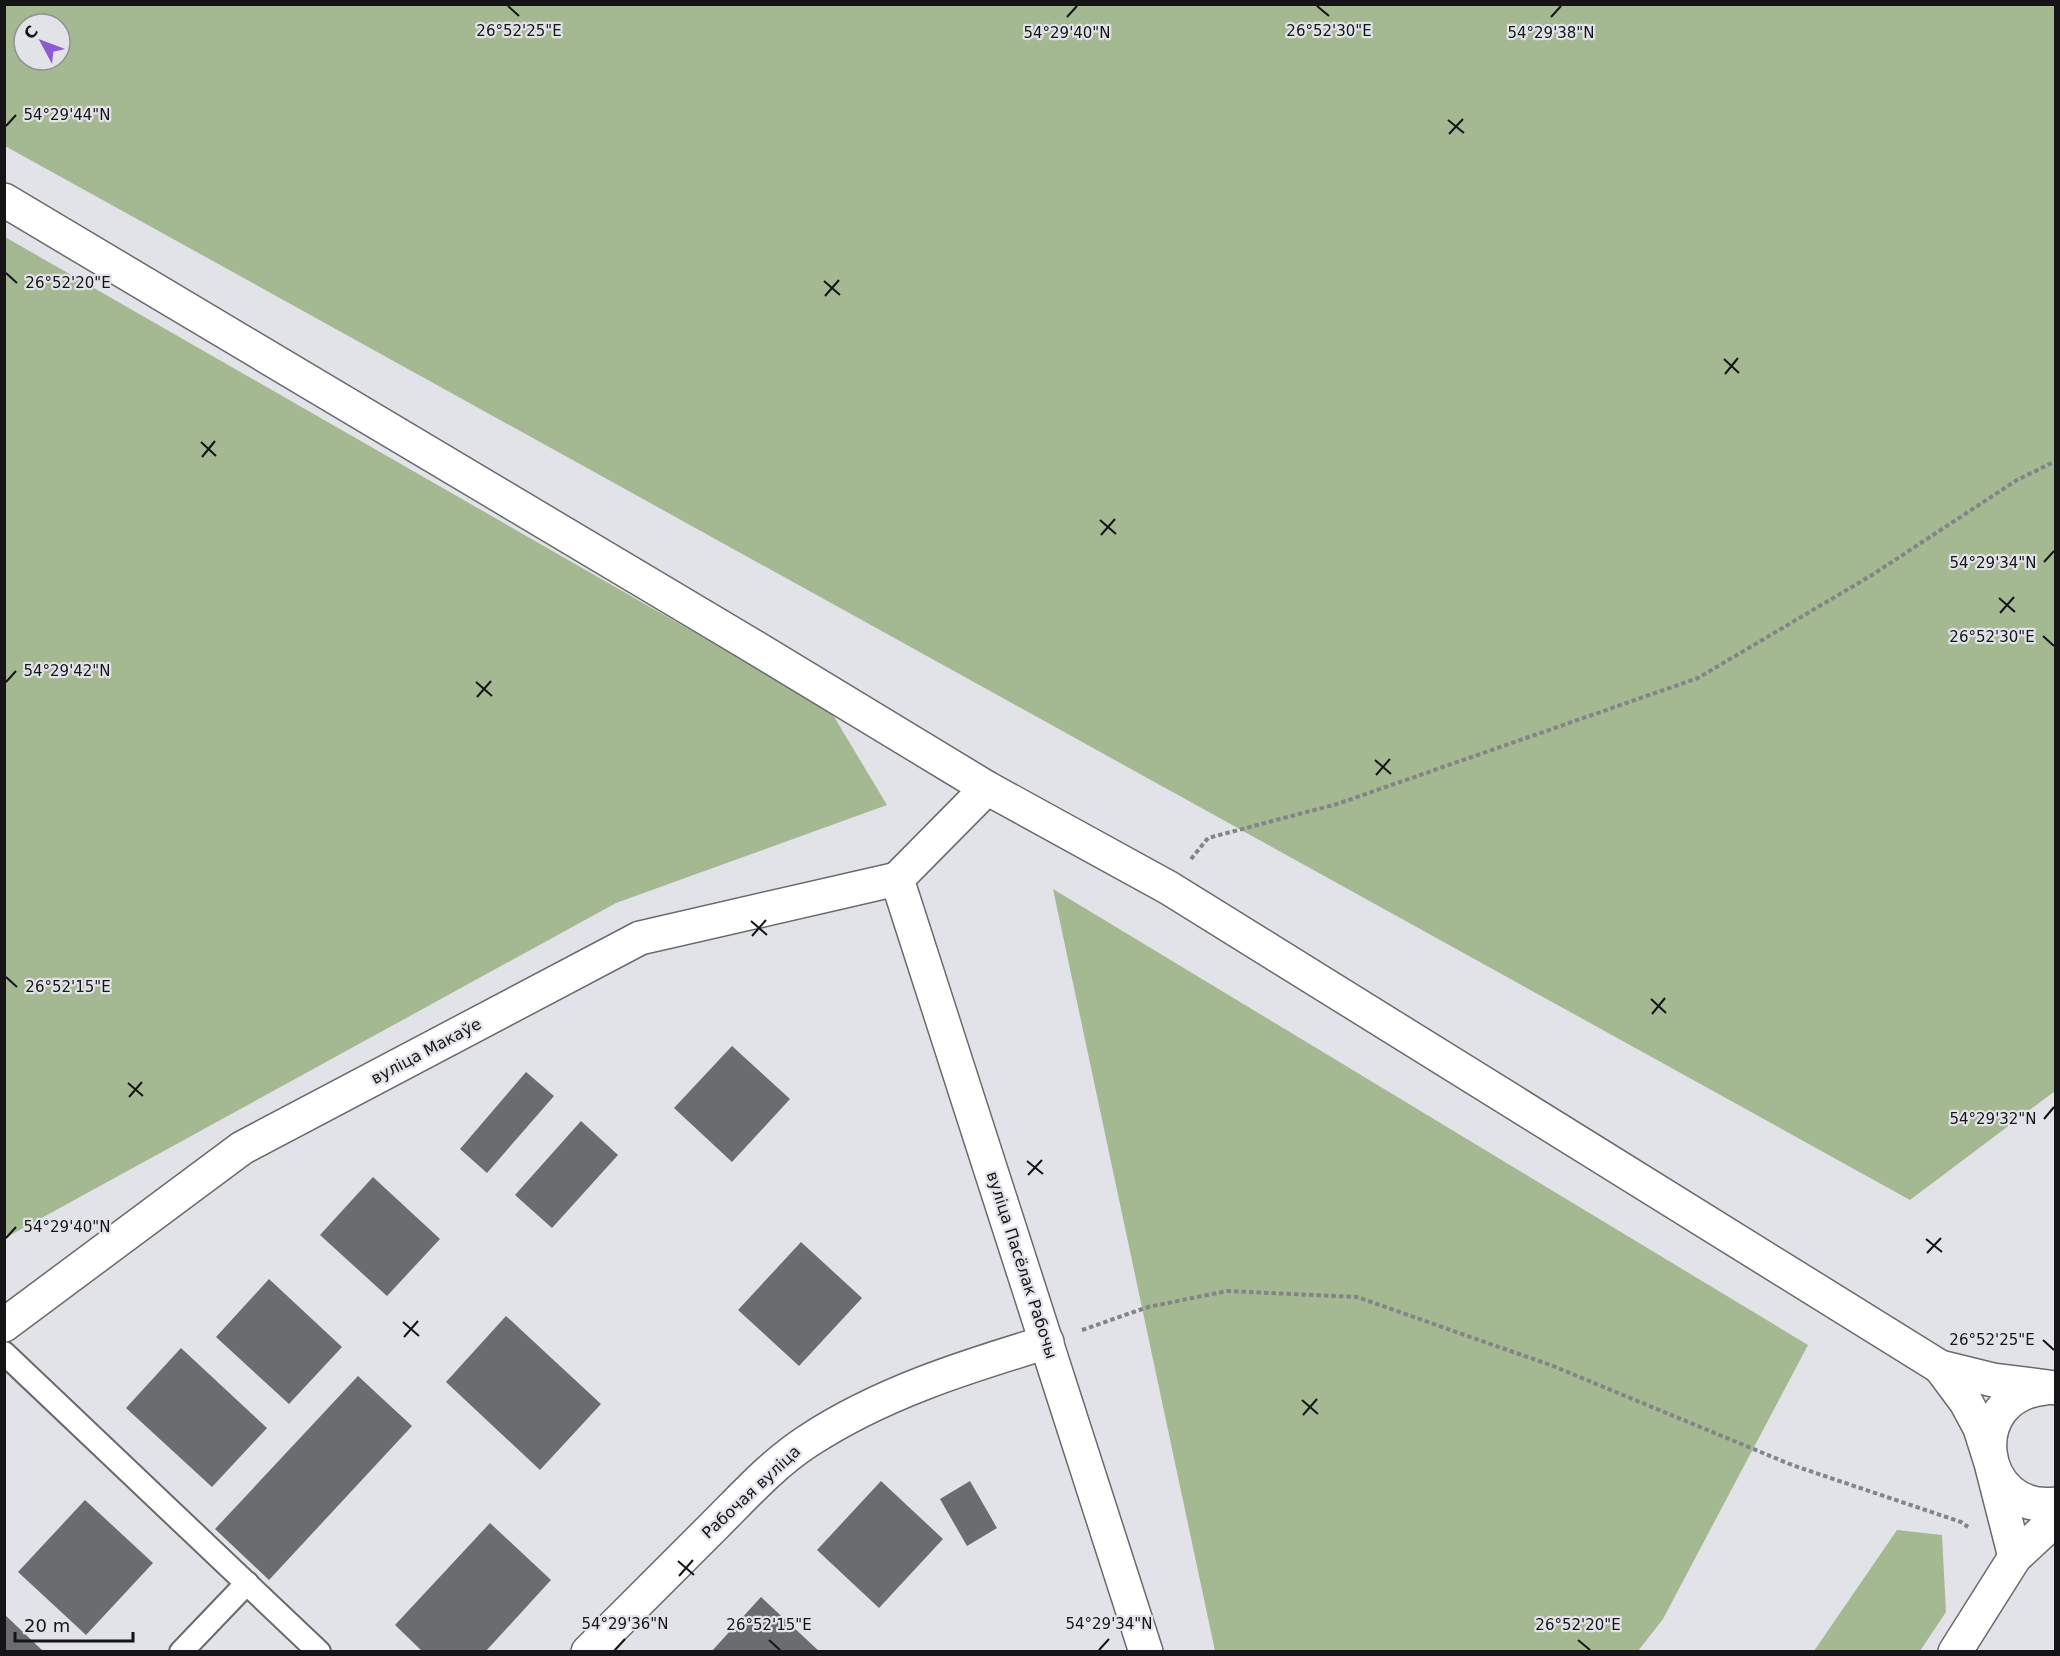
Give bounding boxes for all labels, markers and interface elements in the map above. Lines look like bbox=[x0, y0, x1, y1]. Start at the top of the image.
north arrow bbox=[12, 12, 72, 72]
text: С bbox=[20, 22, 42, 43]
text: 26°52'25"E bbox=[476, 22, 562, 40]
text: 26°52'30"E bbox=[1286, 22, 1372, 40]
text: 54°29'40"N bbox=[1023, 24, 1111, 42]
text: 54°29'38"N bbox=[1507, 24, 1595, 42]
text: 54°29'44"N bbox=[23, 106, 111, 124]
text: 26°52'20"E bbox=[25, 274, 111, 292]
text: 54°29'34"N bbox=[1949, 554, 2037, 572]
text: 26°52'30"E bbox=[1949, 628, 2035, 646]
text: 54°29'42"N bbox=[23, 662, 111, 680]
text: 26°52'15"E bbox=[25, 978, 111, 996]
street label: вуліца Макаўе bbox=[368, 1014, 484, 1088]
text: 54°29'32"N bbox=[1949, 1110, 2037, 1128]
street label: вуліца Пасёлак Рабочы bbox=[983, 1169, 1061, 1361]
text: 54°29'40"N bbox=[23, 1218, 111, 1236]
text: 26°52'25"E bbox=[1949, 1331, 2035, 1349]
street label: Рабочая вуліца bbox=[698, 1442, 804, 1542]
scale bar bbox=[15, 1605, 134, 1643]
text: 20 m bbox=[24, 1615, 70, 1636]
text: 54°29'36"N bbox=[581, 1615, 669, 1633]
text: 54°29'34"N bbox=[1065, 1615, 1153, 1633]
text: 26°52'15"E bbox=[726, 1616, 812, 1634]
text: 26°52'20"E bbox=[1535, 1616, 1621, 1634]

